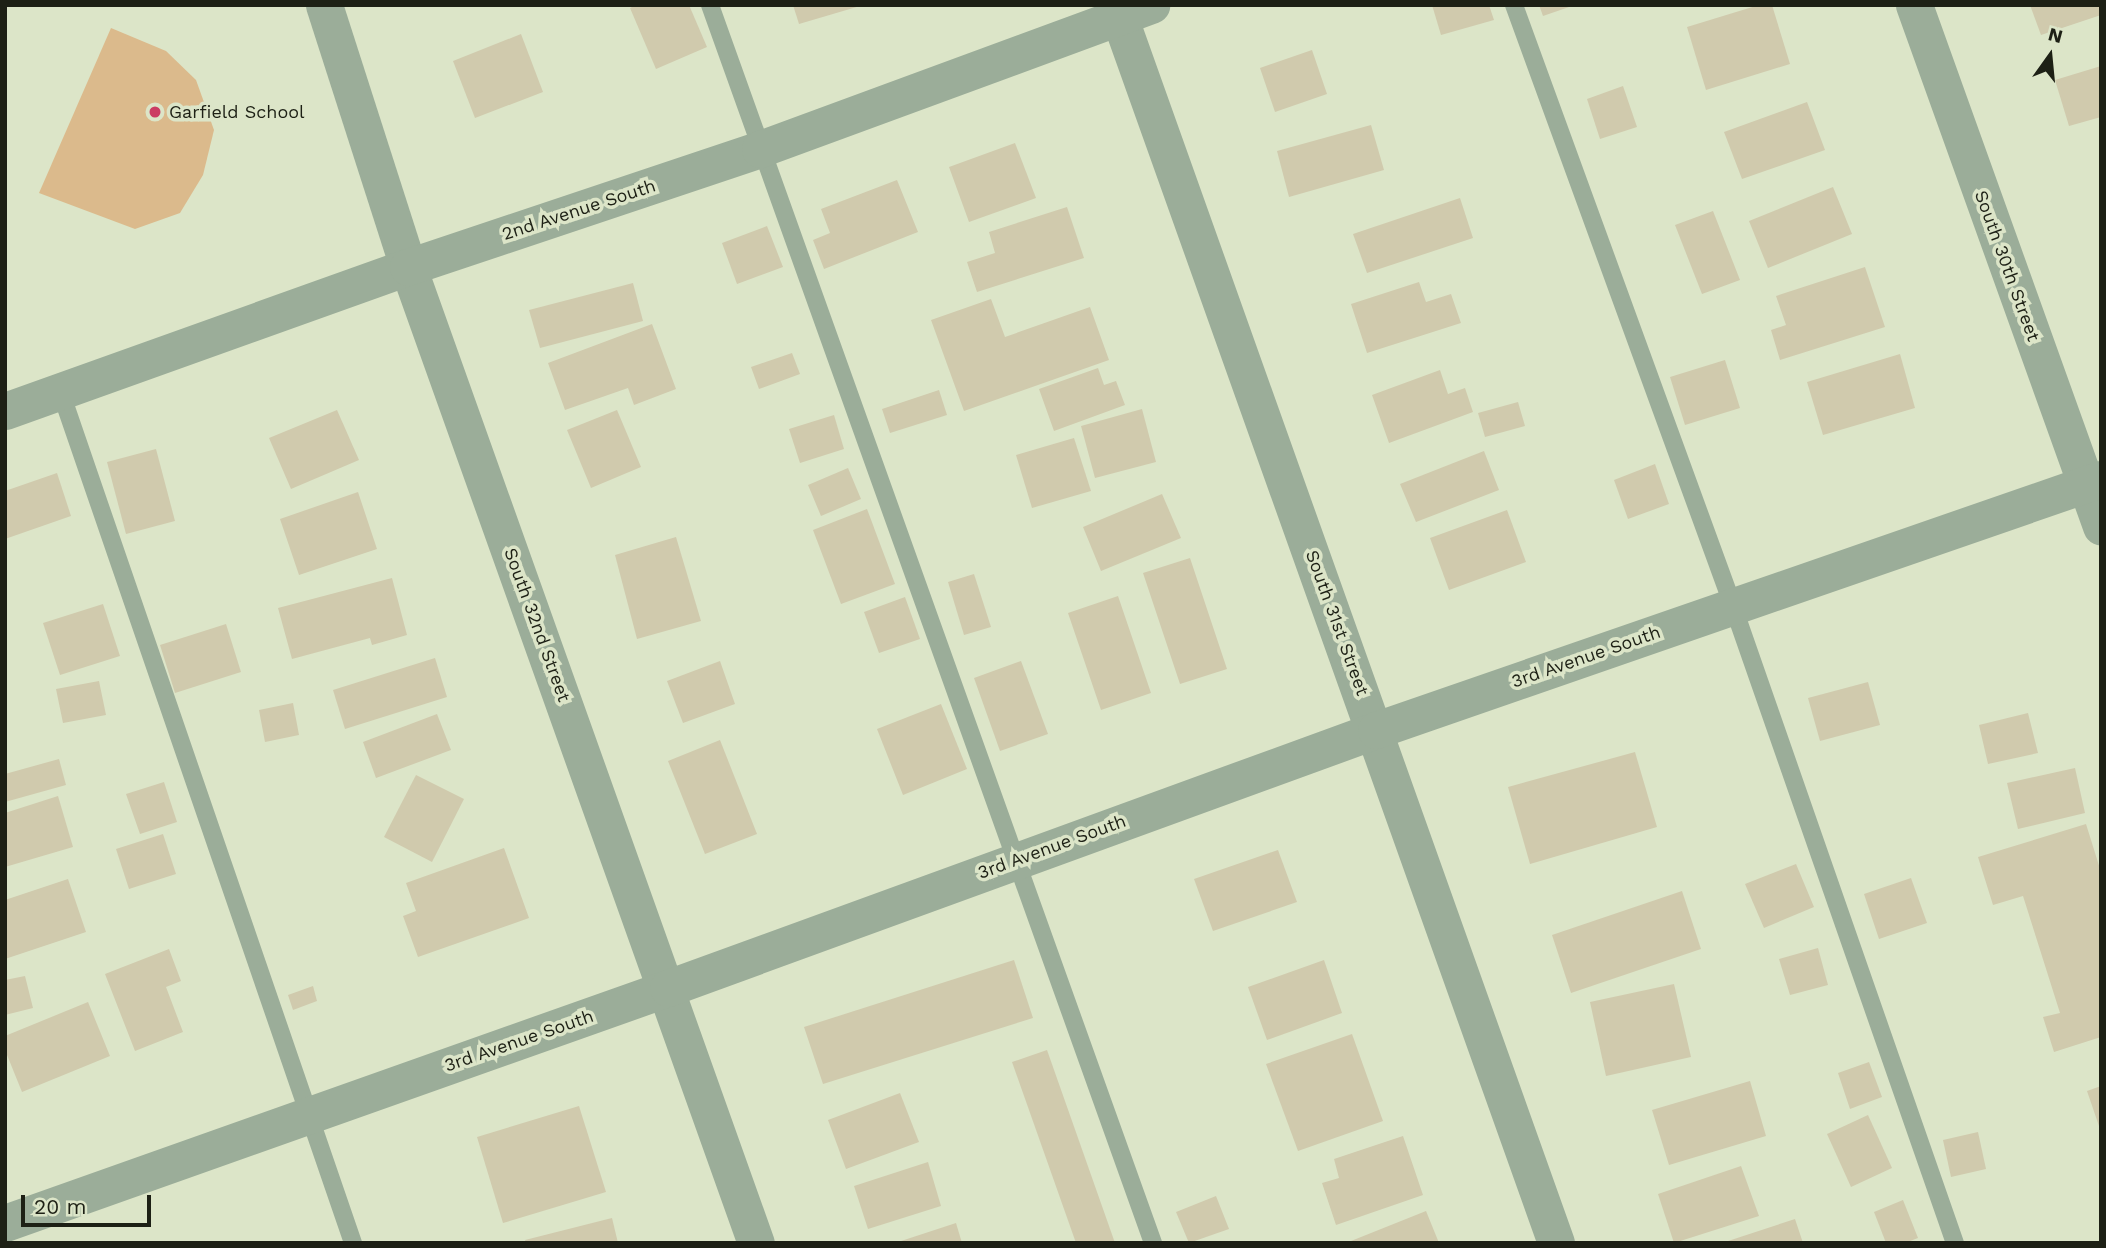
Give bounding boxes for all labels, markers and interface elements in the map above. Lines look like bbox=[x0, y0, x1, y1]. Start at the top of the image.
north arrow bbox=[2015, 21, 2085, 91]
text: N bbox=[2046, 22, 2065, 48]
place label: Garfield School bbox=[169, 101, 305, 123]
marker: Garfield School bbox=[147, 104, 163, 120]
street label: 2nd Avenue South bbox=[499, 175, 659, 245]
street label: South 30th Street bbox=[1970, 188, 2044, 344]
street label: South 32nd Street bbox=[499, 545, 575, 705]
street label: South 31st Street bbox=[1301, 547, 1373, 699]
street label: 3rd Avenue South bbox=[1508, 621, 1664, 693]
street label: 3rd Avenue South bbox=[975, 810, 1129, 884]
street label: 3rd Avenue South bbox=[441, 1005, 597, 1077]
scale bar bbox=[24, 1182, 154, 1226]
text: 20 m bbox=[34, 1194, 86, 1219]

